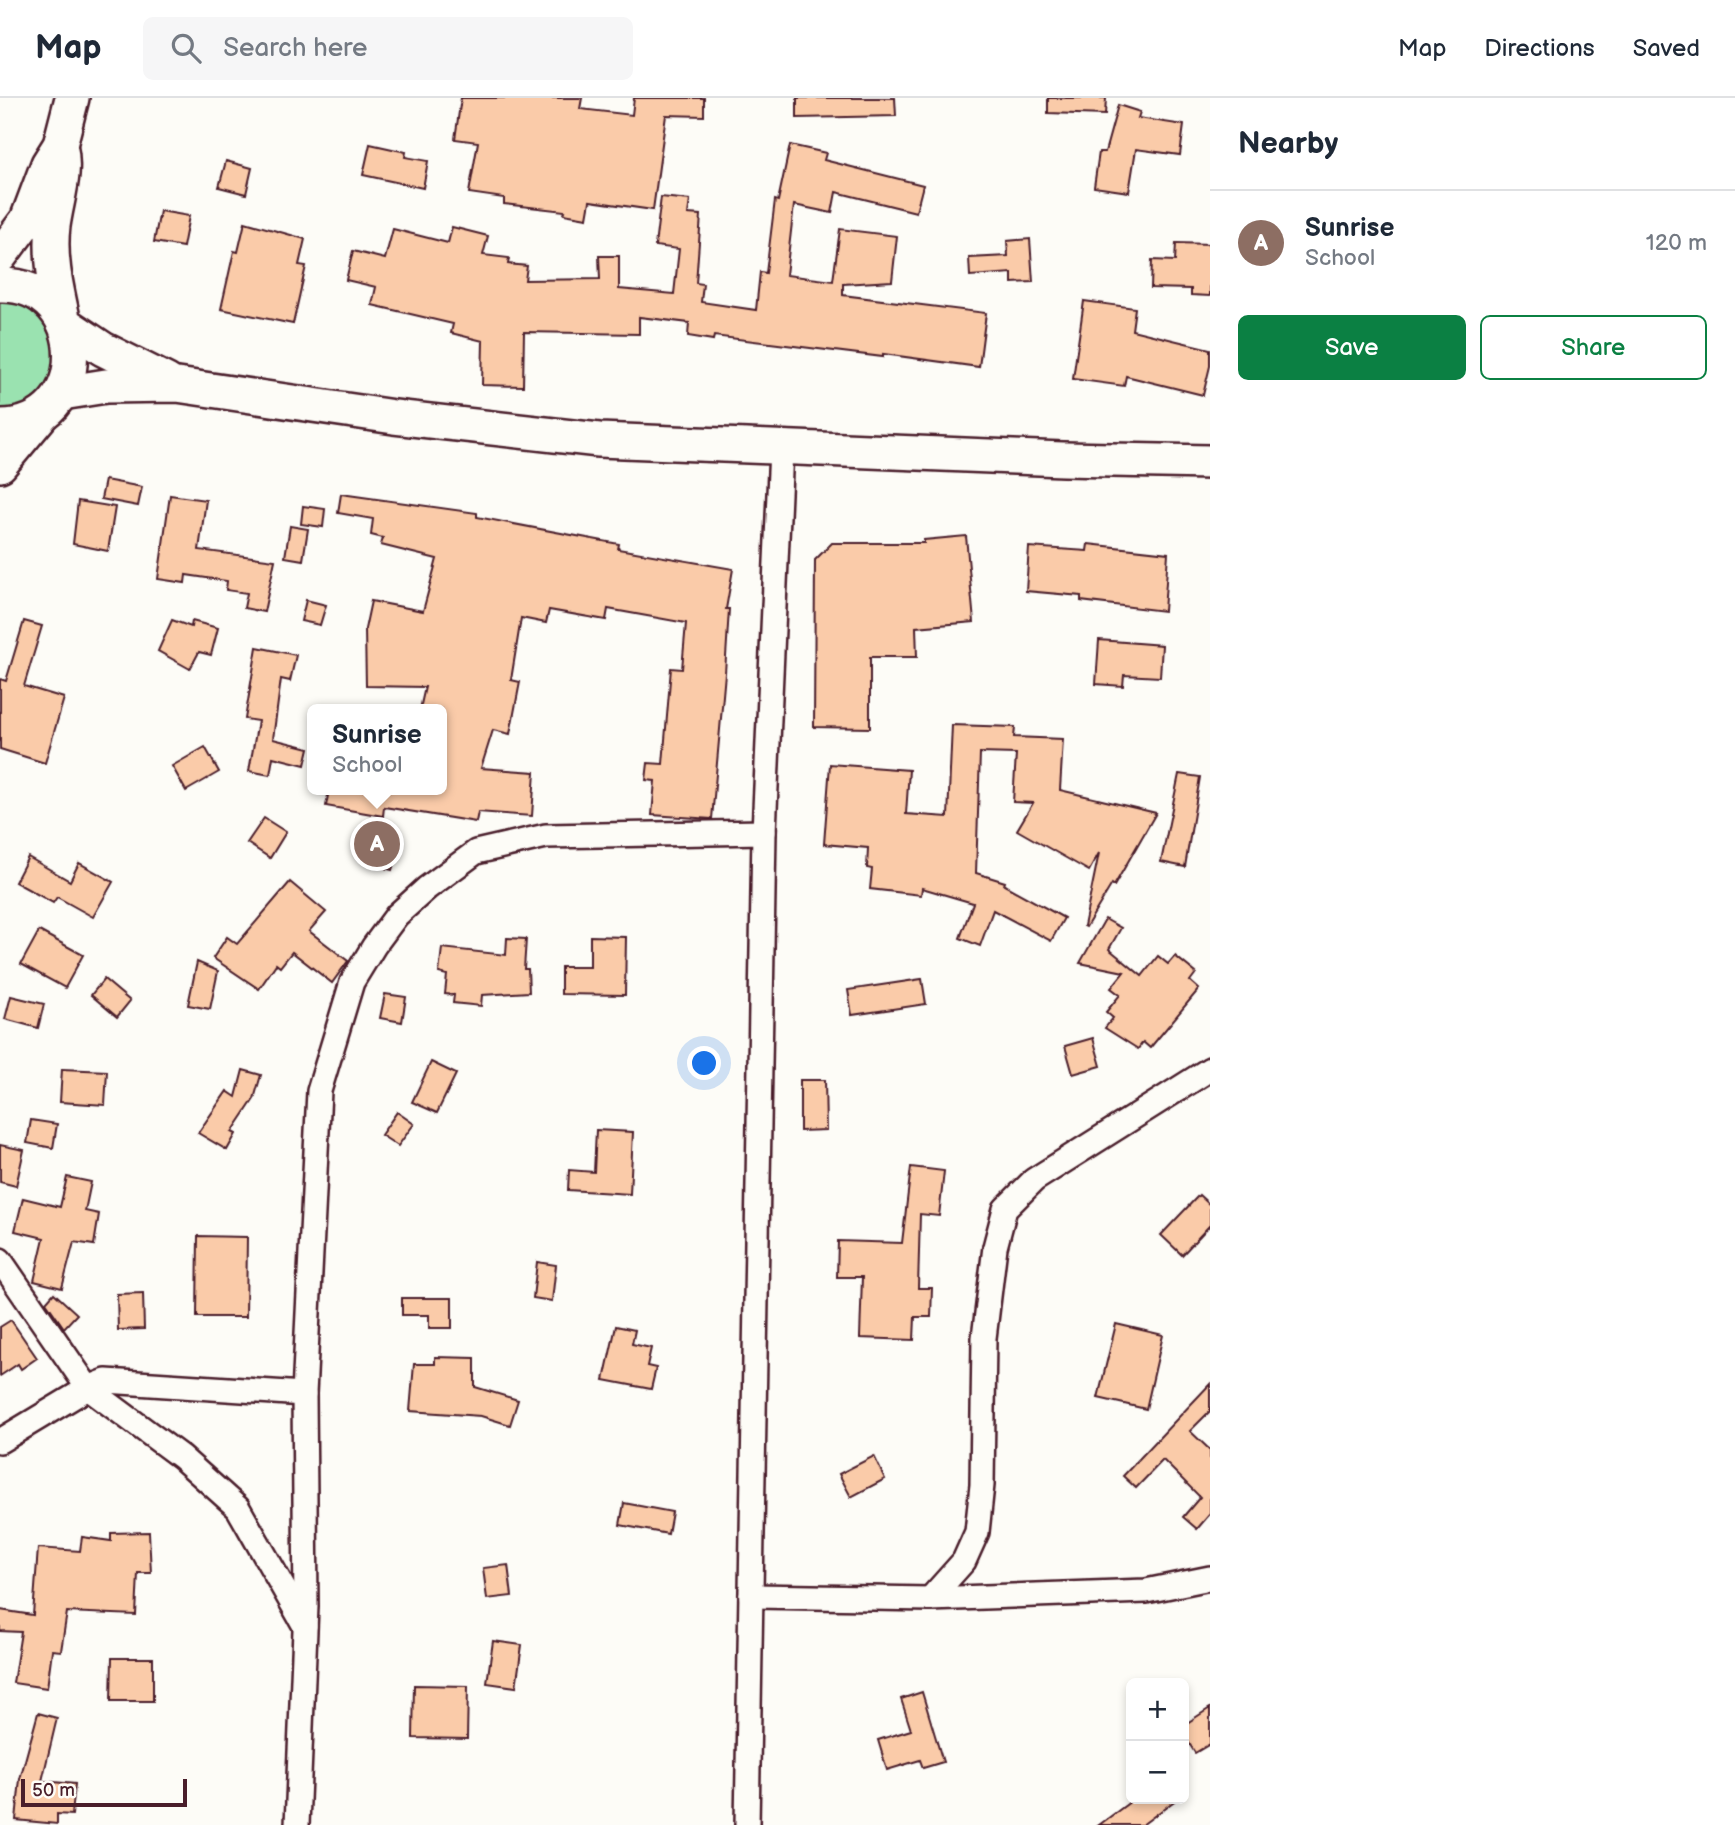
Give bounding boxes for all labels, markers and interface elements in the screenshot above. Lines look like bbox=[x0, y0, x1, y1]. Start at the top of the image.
search box bbox=[143, 17, 633, 80]
text: Map bbox=[35, 28, 101, 68]
icon: search bbox=[167, 29, 205, 67]
text: Search here bbox=[223, 33, 367, 64]
text: Map bbox=[1398, 34, 1446, 63]
text: Directions bbox=[1484, 34, 1595, 63]
text: Saved bbox=[1633, 34, 1700, 63]
text: Nearby bbox=[1238, 126, 1338, 162]
text: Sunrise bbox=[1305, 213, 1394, 244]
text: A bbox=[1254, 229, 1268, 257]
text: 120 m bbox=[1646, 229, 1707, 257]
text: School bbox=[1305, 244, 1375, 272]
button: Save bbox=[1238, 315, 1466, 380]
button: Share bbox=[1480, 315, 1707, 380]
popup bbox=[307, 704, 447, 795]
text: Sunrise bbox=[332, 720, 422, 751]
text: School bbox=[332, 751, 402, 779]
pin: A bbox=[354, 818, 400, 870]
your location bbox=[687, 1046, 721, 1080]
map controls bbox=[1126, 1678, 1189, 1804]
button: + bbox=[1126, 1678, 1189, 1741]
button: − bbox=[1126, 1741, 1189, 1804]
scale bar bbox=[21, 1776, 187, 1808]
text: 50 m bbox=[32, 1779, 75, 1802]

